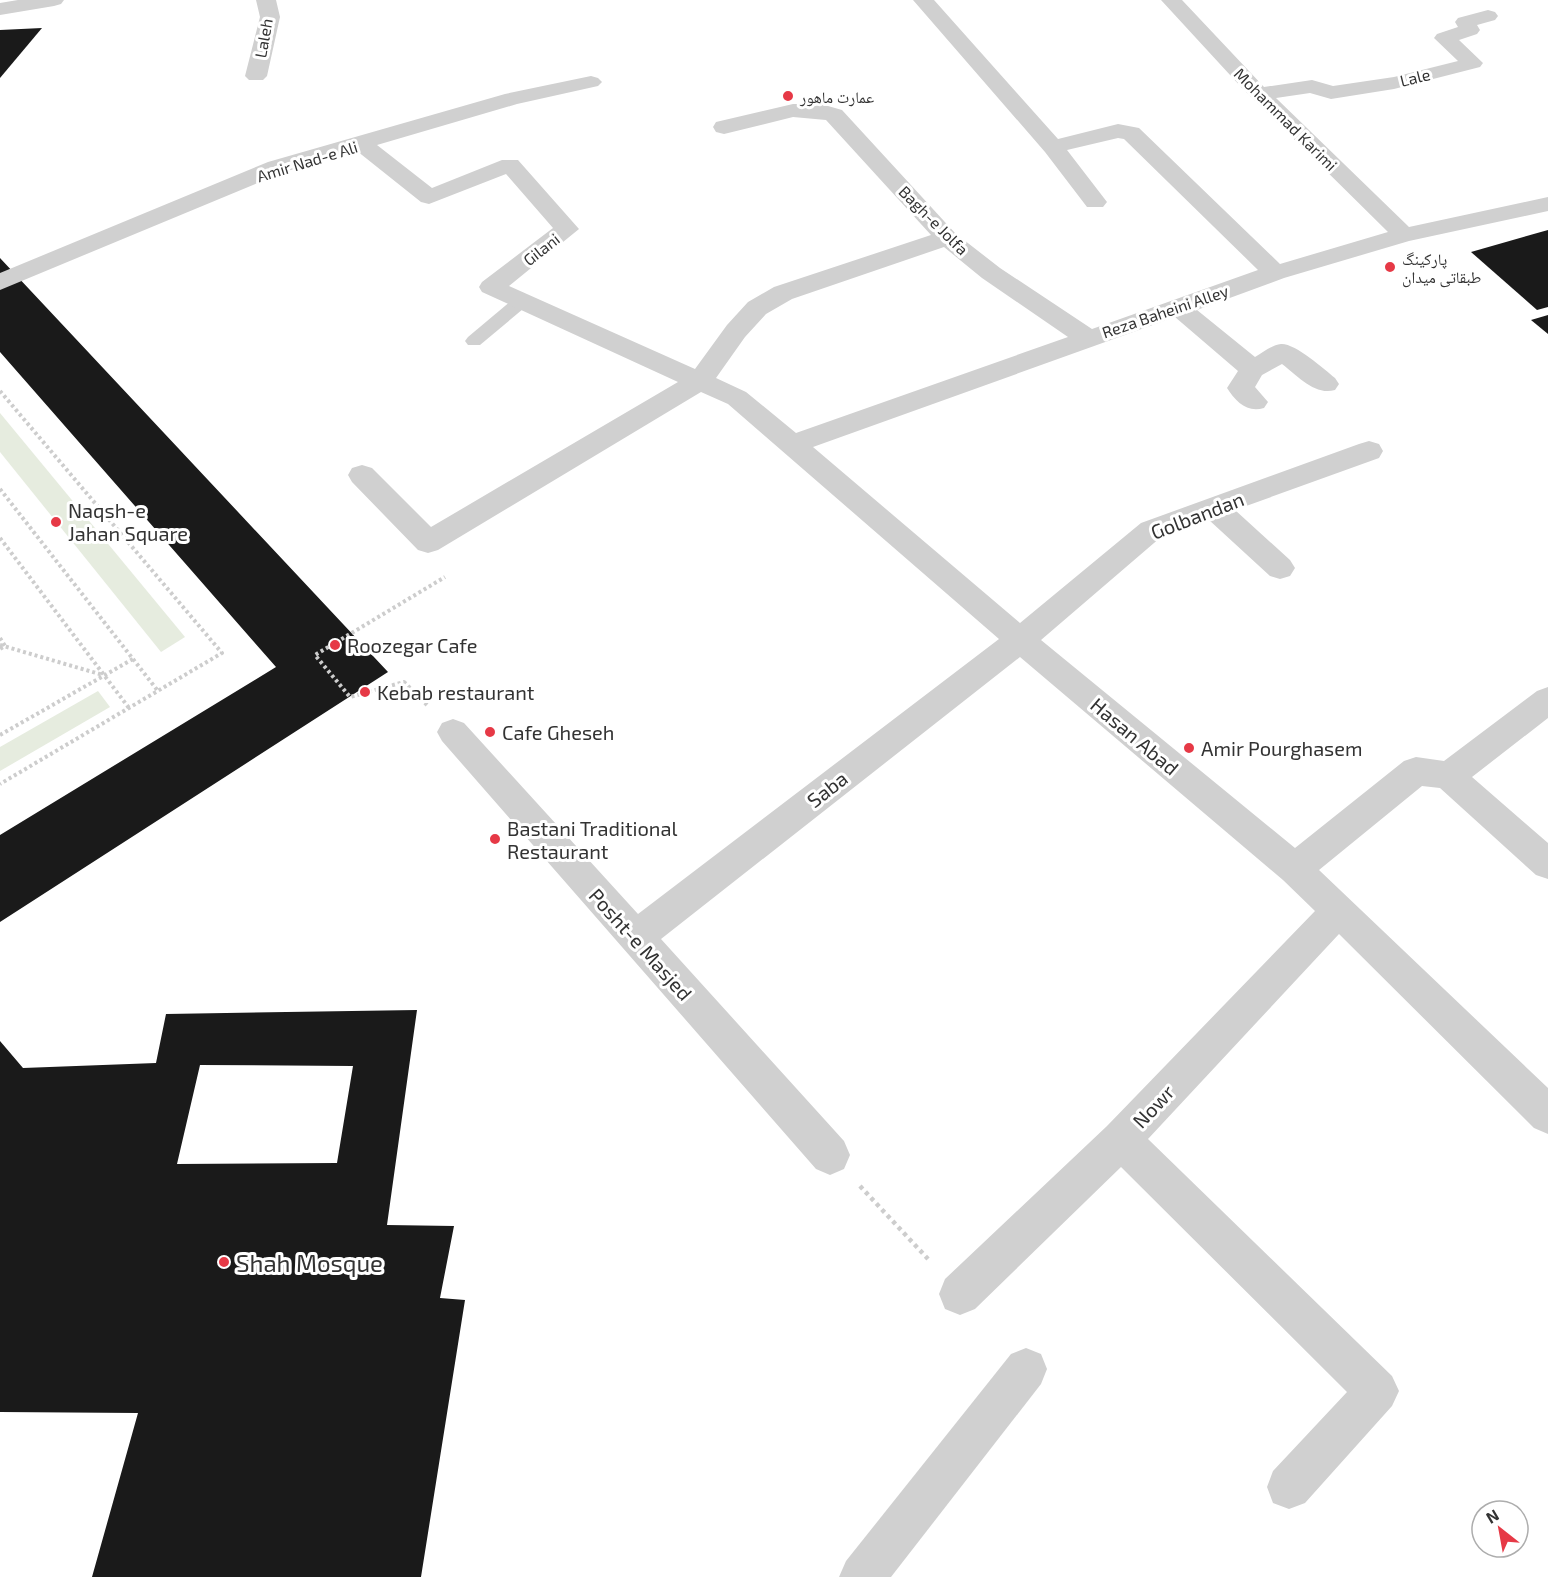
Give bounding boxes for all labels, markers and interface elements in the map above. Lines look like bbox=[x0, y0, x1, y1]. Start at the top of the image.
street label: Laleh bbox=[250, 17, 276, 59]
street label: Mohammad Karimi bbox=[1231, 64, 1341, 174]
street label: Lale bbox=[1398, 64, 1432, 90]
place label: عمارت ماهور bbox=[799, 87, 874, 107]
marker: عمارت ماهور bbox=[781, 89, 795, 103]
street label: Amir Nad-e Ali bbox=[254, 137, 360, 185]
street label: Bagh-e Jolfa bbox=[895, 181, 973, 259]
street label: Gilani bbox=[519, 229, 563, 269]
place label: پارکینگ طبقاتی میدان bbox=[1402, 249, 1481, 288]
marker: پارکینگ طبقاتی میدان bbox=[1383, 260, 1397, 274]
street label: Reza Baheini Alley bbox=[1099, 280, 1231, 342]
street label: Golbandan bbox=[1147, 486, 1247, 544]
place label: Naqsh-e Jahan Square bbox=[68, 498, 188, 545]
marker: Naqsh-e Jahan Square bbox=[49, 515, 63, 529]
place label: Roozegar Cafe bbox=[347, 633, 478, 657]
marker: Roozegar Cafe bbox=[328, 638, 342, 652]
place label: Kebab restaurant bbox=[377, 680, 535, 704]
marker: Kebab restaurant bbox=[358, 685, 372, 699]
street label: Hasan Abad bbox=[1086, 692, 1184, 780]
place label: Cafe Gheseh bbox=[502, 720, 614, 744]
marker: Cafe Gheseh bbox=[483, 725, 497, 739]
place label: Amir Pourghasem bbox=[1201, 736, 1363, 760]
marker: Amir Pourghasem bbox=[1182, 741, 1196, 755]
street label: Saba bbox=[802, 766, 852, 812]
place label: Bastani Traditional Restaurant bbox=[507, 816, 677, 863]
marker: Bastani Traditional Restaurant bbox=[488, 832, 502, 846]
street label: Posht-e Masjed bbox=[584, 883, 698, 1005]
street label: Nowr bbox=[1127, 1080, 1179, 1132]
place label: Shah Mosque bbox=[236, 1248, 383, 1277]
marker: Shah Mosque bbox=[217, 1255, 231, 1269]
north arrow bbox=[1470, 1499, 1530, 1559]
text: N bbox=[1482, 1505, 1502, 1527]

